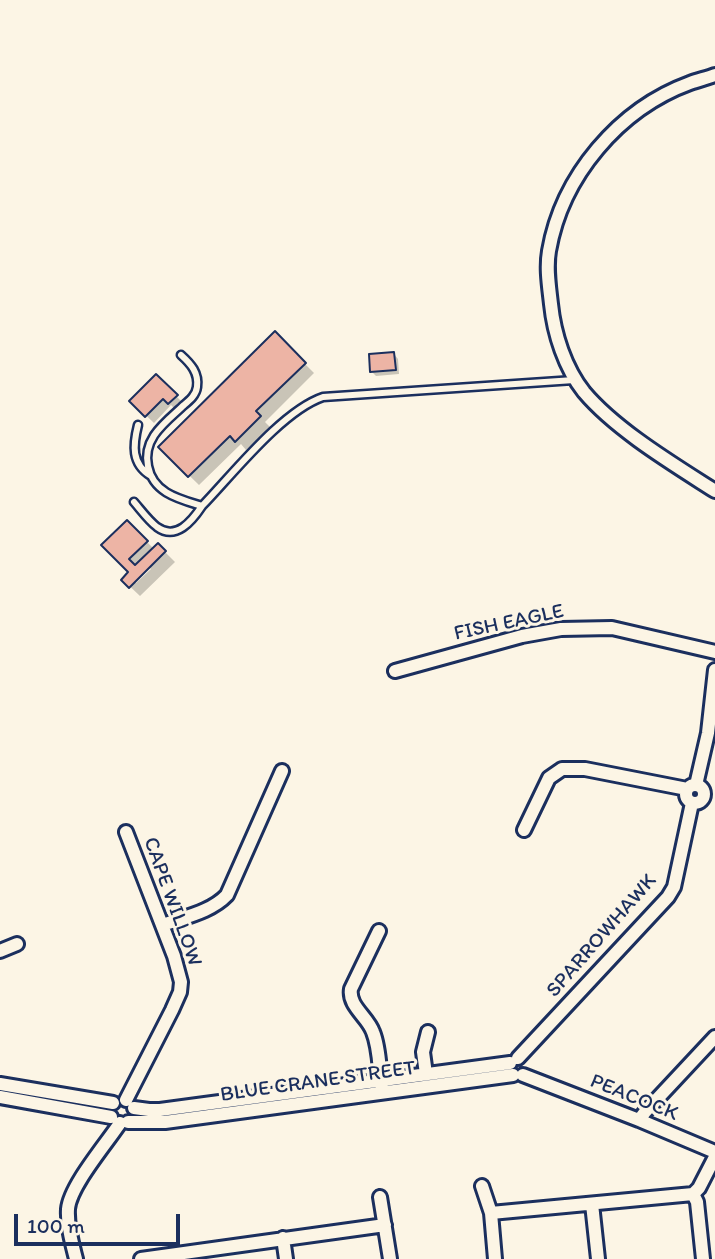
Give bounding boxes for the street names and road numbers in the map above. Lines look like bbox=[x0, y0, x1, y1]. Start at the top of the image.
street label: FISH EAGLE bbox=[452, 599, 566, 647]
street label: CAPE WILLOW bbox=[137, 834, 207, 970]
street label: SPARROWHAWK bbox=[542, 869, 662, 1003]
street label: BLUE CRANE STREET bbox=[219, 1056, 417, 1108]
street label: PEACOCK bbox=[586, 1069, 682, 1127]

